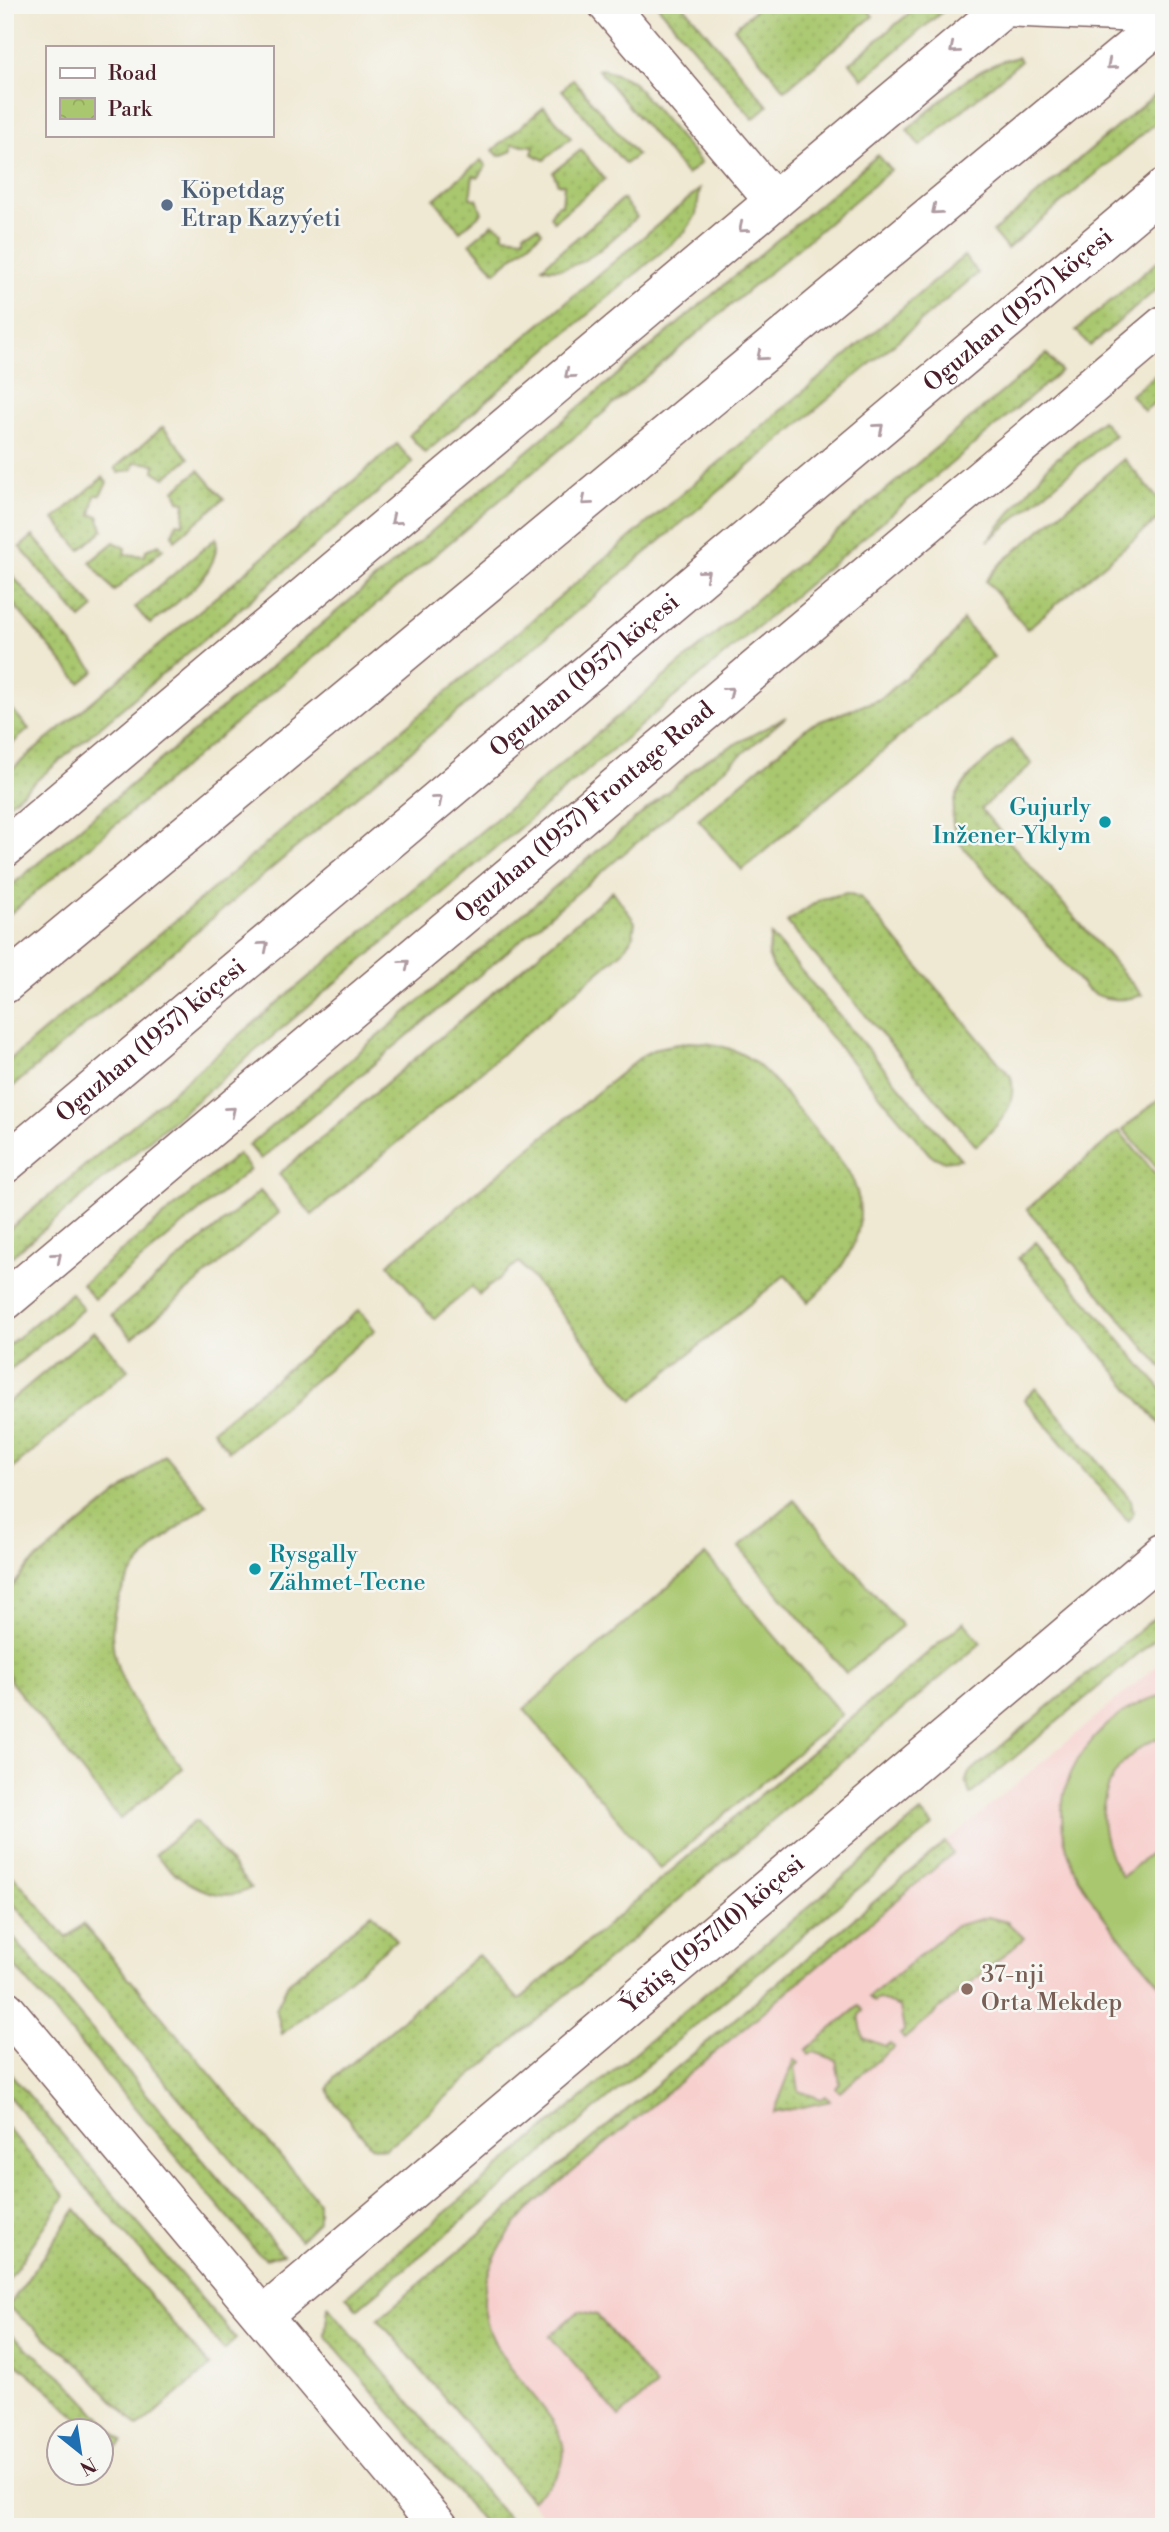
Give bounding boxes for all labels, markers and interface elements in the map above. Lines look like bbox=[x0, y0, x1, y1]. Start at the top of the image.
one-way arrow bbox=[950, 41, 963, 53]
legend bbox=[46, 46, 273, 136]
one-way arrow bbox=[1107, 57, 1120, 69]
text: Road bbox=[108, 61, 157, 87]
text: Park bbox=[108, 97, 153, 123]
place label: Köpetdag Etrap Kazyýeti bbox=[181, 176, 341, 234]
marker: Köpetdag Etrap Kazyýeti bbox=[159, 197, 175, 213]
one-way arrow bbox=[932, 202, 944, 215]
one-way arrow bbox=[739, 219, 751, 232]
street label: Oguzhan (1957) köçesi bbox=[917, 222, 1120, 399]
one-way arrow bbox=[757, 348, 770, 360]
one-way arrow bbox=[564, 366, 577, 378]
one-way arrow bbox=[872, 423, 884, 436]
one-way arrow bbox=[582, 493, 595, 505]
one-way arrow bbox=[390, 512, 403, 525]
one-way arrow bbox=[697, 570, 710, 582]
street label: Oguzhan (1957) köçesi bbox=[484, 587, 686, 764]
one-way arrow bbox=[721, 687, 734, 699]
street label: Oguzhan (1957) Frontage Road bbox=[449, 695, 721, 930]
place label: Gujurly Inžener-Yklym bbox=[933, 793, 1091, 851]
one-way arrow bbox=[429, 796, 442, 808]
marker: Gujurly Inžener-Yklym bbox=[1097, 814, 1113, 830]
one-way arrow bbox=[255, 942, 268, 954]
street label: Oguzhan (1957) köçesi bbox=[50, 952, 252, 1129]
one-way arrow bbox=[397, 960, 410, 972]
one-way arrow bbox=[223, 1107, 236, 1119]
one-way arrow bbox=[49, 1253, 62, 1265]
place label: Rysgally Zähmet-Tecne bbox=[269, 1540, 426, 1598]
marker: Rysgally Zähmet-Tecne bbox=[247, 1561, 263, 1577]
street label: Ýeňiş (1957/10) köçesi bbox=[613, 1849, 811, 2022]
place label: 37-nji Orta Mekdep bbox=[981, 1960, 1122, 2018]
marker: 37-nji Orta Mekdep bbox=[959, 1981, 975, 1997]
north arrow bbox=[46, 2416, 116, 2486]
text: N bbox=[75, 2452, 101, 2480]

